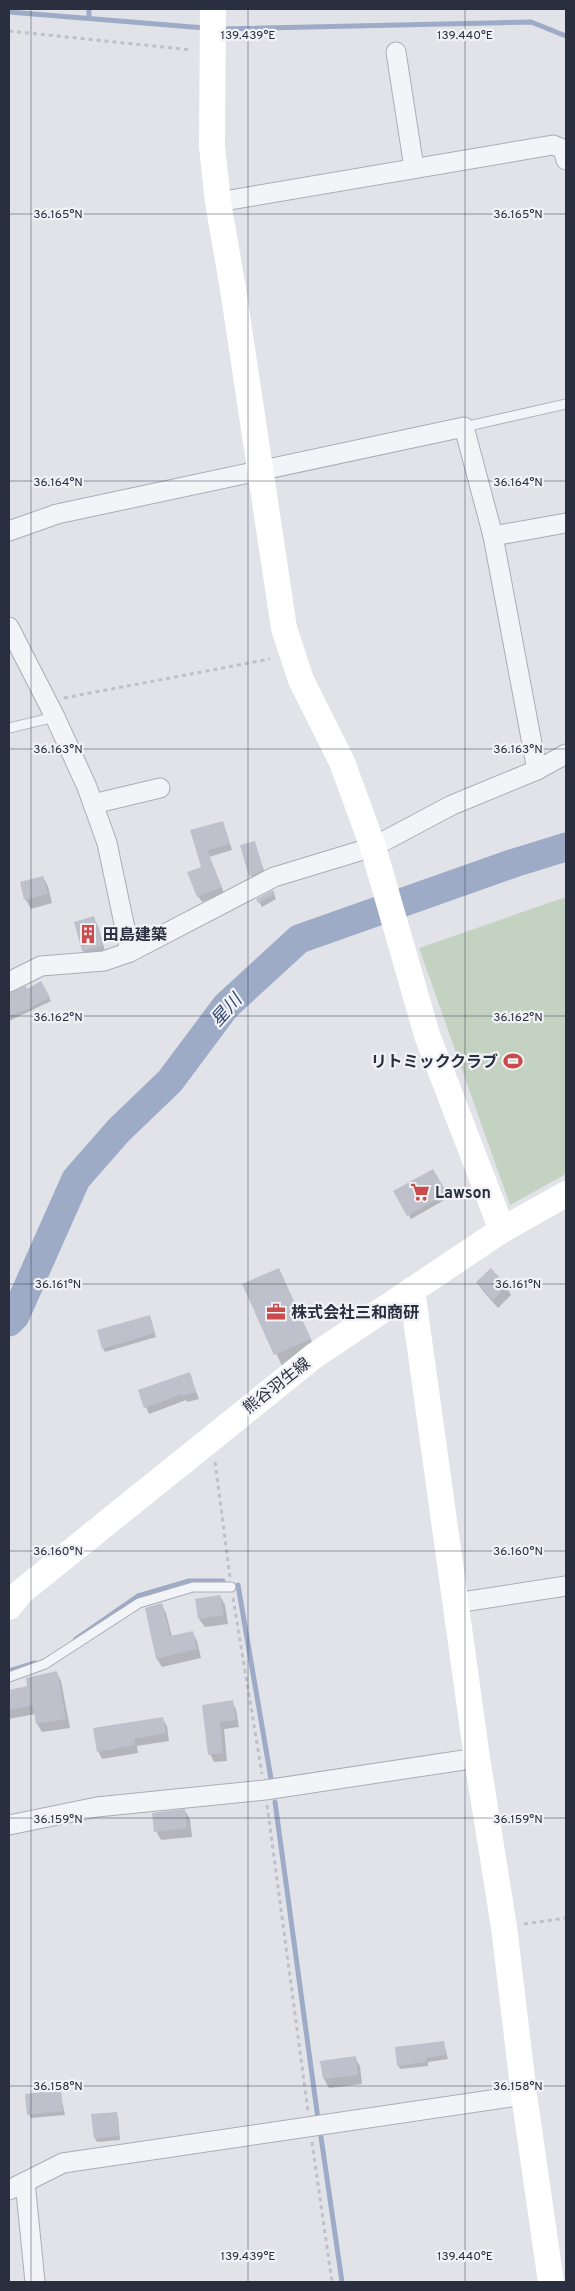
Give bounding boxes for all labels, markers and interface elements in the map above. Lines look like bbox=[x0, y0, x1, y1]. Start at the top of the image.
text: 139.439°E bbox=[220, 28, 276, 44]
text: 139.440°E bbox=[437, 28, 493, 44]
text: 36.165°N bbox=[33, 207, 83, 223]
text: 36.165°N bbox=[493, 207, 543, 223]
text: 36.164°N bbox=[33, 475, 83, 491]
text: 36.164°N bbox=[493, 475, 543, 491]
text: 36.163°N bbox=[33, 742, 83, 758]
text: 36.163°N bbox=[493, 742, 543, 758]
building icon: 田島建築 bbox=[77, 923, 99, 945]
place label: 田島建築 bbox=[103, 926, 167, 946]
water label: 星川 bbox=[207, 988, 249, 1032]
text: 36.162°N bbox=[33, 1010, 83, 1026]
text: 36.162°N bbox=[493, 1010, 543, 1026]
sports icon: リトミッククラブ bbox=[502, 1050, 524, 1072]
place label: リトミッククラブ bbox=[371, 1053, 498, 1073]
supermarket icon: Lawson bbox=[409, 1181, 431, 1203]
place label: Lawson bbox=[435, 1184, 491, 1204]
text: 36.161°N bbox=[35, 1277, 81, 1293]
text: 36.161°N bbox=[495, 1277, 541, 1293]
office icon: 株式会社三和商研 bbox=[265, 1301, 287, 1323]
place label: 株式会社三和商研 bbox=[291, 1303, 419, 1324]
street label: 熊谷羽生線 bbox=[240, 1354, 315, 1419]
text: 36.160°N bbox=[33, 1544, 83, 1560]
text: 36.160°N bbox=[493, 1544, 543, 1560]
text: 36.159°N bbox=[33, 1812, 83, 1828]
text: 36.159°N bbox=[493, 1812, 543, 1828]
text: 36.158°N bbox=[33, 2079, 83, 2095]
text: 36.158°N bbox=[493, 2079, 543, 2095]
text: 139.439°E bbox=[220, 2249, 276, 2265]
text: 139.440°E bbox=[437, 2249, 493, 2265]

